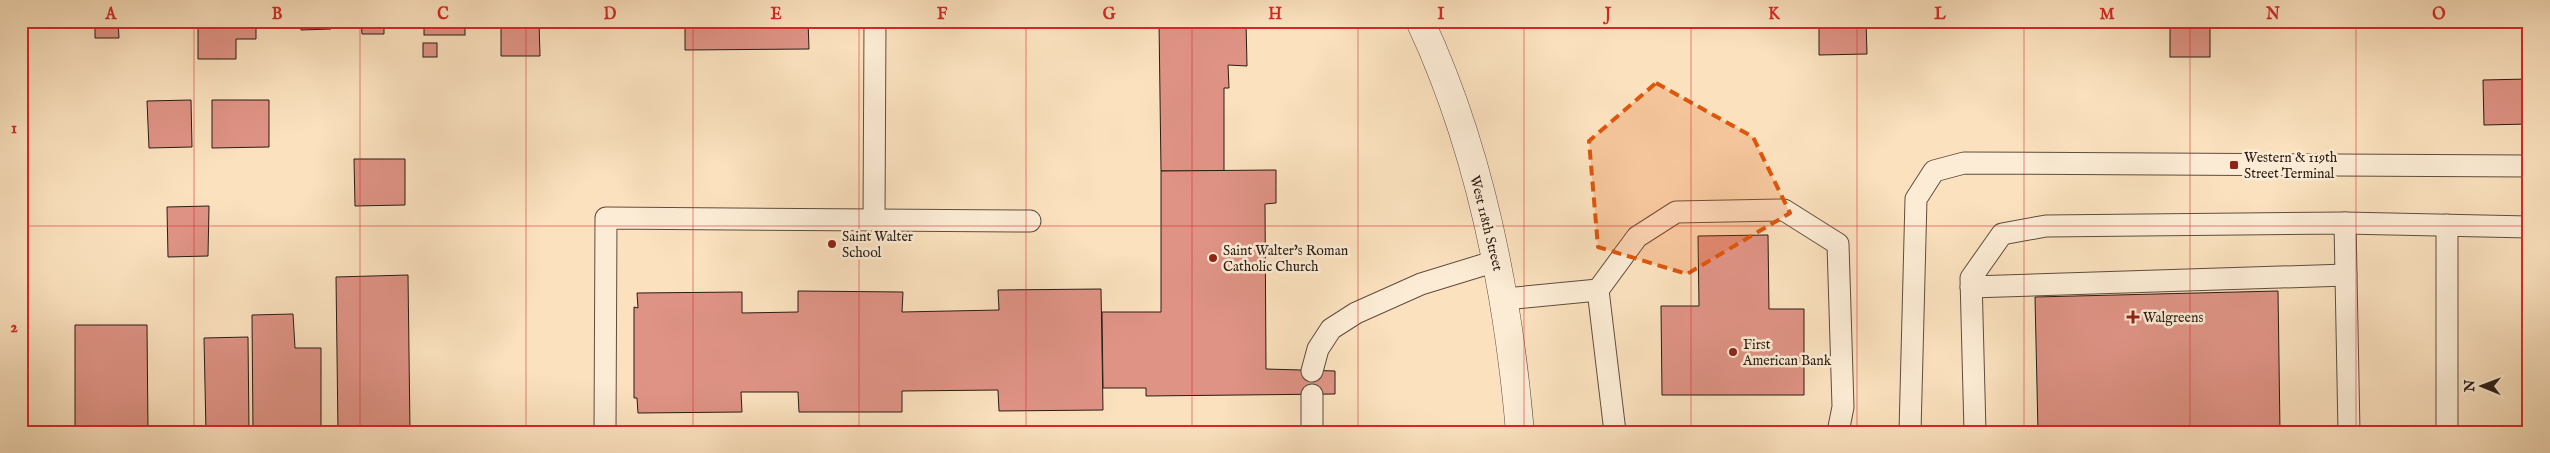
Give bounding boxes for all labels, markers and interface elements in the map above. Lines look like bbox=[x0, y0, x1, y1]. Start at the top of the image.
text: A bbox=[105, 5, 118, 25]
text: B bbox=[272, 5, 283, 25]
text: C bbox=[437, 5, 449, 25]
text: D bbox=[604, 5, 617, 25]
text: E bbox=[770, 5, 782, 25]
text: F bbox=[937, 5, 948, 25]
text: G bbox=[1103, 5, 1116, 25]
text: H bbox=[1268, 5, 1282, 25]
text: I bbox=[1438, 5, 1445, 25]
text: J bbox=[1603, 5, 1612, 25]
text: K bbox=[1768, 5, 1781, 25]
text: L bbox=[1934, 5, 1946, 25]
text: M bbox=[2099, 5, 2115, 25]
text: N bbox=[2265, 5, 2280, 25]
text: O bbox=[2432, 5, 2446, 25]
text: 1 bbox=[11, 119, 17, 139]
place label: Western & 119th Street Terminal bbox=[2244, 149, 2338, 183]
marker: Western & 119th Street Terminal bbox=[2228, 159, 2240, 171]
street label: West 118th Street bbox=[1465, 174, 1507, 273]
place label: Saint Walter School bbox=[842, 228, 913, 262]
marker: Saint Walter School bbox=[826, 238, 838, 250]
place label: Saint Walter's Roman Catholic Church bbox=[1223, 242, 1349, 276]
marker: Saint Walter's Roman Catholic Church bbox=[1207, 252, 1219, 264]
place label: Walgreens bbox=[2143, 309, 2203, 327]
marker: Walgreens bbox=[2127, 311, 2139, 323]
text: 2 bbox=[10, 318, 18, 338]
place label: First American Bank bbox=[1742, 336, 1832, 370]
marker: First American Bank bbox=[1727, 346, 1739, 358]
north arrow bbox=[2458, 360, 2508, 410]
text: N bbox=[2461, 380, 2479, 393]

